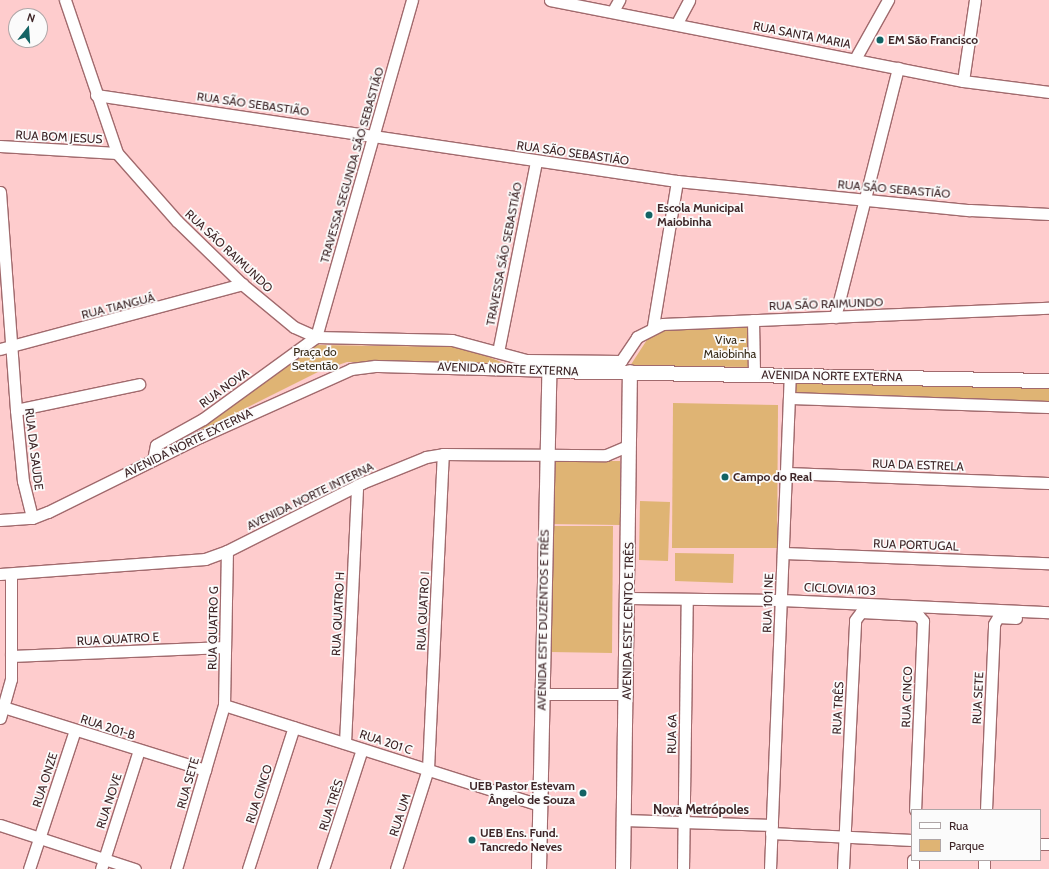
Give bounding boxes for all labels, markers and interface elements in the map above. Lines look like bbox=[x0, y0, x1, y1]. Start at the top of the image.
north arrow bbox=[8, 8, 48, 48]
text: N bbox=[25, 10, 37, 25]
street label: RUA SANTA MARIA bbox=[752, 18, 852, 52]
place label: EM São Francisco bbox=[888, 33, 978, 47]
marker: EM São Francisco bbox=[875, 35, 885, 45]
street label: TRAVESSA SEGUNDA SÃO SEBASTIÃO bbox=[317, 65, 387, 265]
street label: RUA SÃO SEBASTIÃO bbox=[196, 89, 310, 119]
street label: RUA BOM JESUS bbox=[15, 128, 103, 146]
street label: RUA SÃO SEBASTIÃO bbox=[516, 138, 630, 168]
street label: RUA SÃO SEBASTIÃO bbox=[837, 177, 951, 201]
street label: TRAVESSA SÃO SEBASTIÃO bbox=[483, 181, 525, 327]
place label: Escola Municipal Maiobinha bbox=[657, 201, 743, 229]
street label: RUA SÃO RAIMUNDO bbox=[182, 207, 276, 295]
marker: Escola Municipal Maiobinha bbox=[644, 210, 654, 220]
street label: RUA TIANGUÁ bbox=[80, 290, 156, 322]
street label: RUA SÃO RAIMUNDO bbox=[769, 295, 883, 313]
park label: Viva - Maiobinha bbox=[704, 333, 756, 361]
park label: Praça do Setentão bbox=[292, 345, 338, 373]
street label: AVENIDA NORTE EXTERNA bbox=[437, 359, 579, 379]
street label: RUA NOVA bbox=[197, 365, 251, 411]
street label: AVENIDA NORTE EXTERNA bbox=[761, 368, 903, 384]
street label: AVENIDA NORTE EXTERNA bbox=[121, 406, 255, 480]
street label: RUA DA SAUDE bbox=[22, 407, 46, 491]
street label: RUA DA ESTRELA bbox=[872, 456, 964, 474]
street label: AVENIDA NORTE INTERNA bbox=[244, 459, 376, 533]
place label: Campo do Real bbox=[733, 470, 812, 484]
marker: Campo do Real bbox=[720, 472, 730, 482]
street label: AVENIDA ESTE DUZENTOS E TRÊS bbox=[534, 529, 552, 711]
street label: RUA PORTUGAL bbox=[873, 536, 959, 554]
street label: AVENIDA ESTE CENTO E TRÊS bbox=[619, 542, 637, 700]
street label: RUA QUATRO I bbox=[414, 571, 432, 651]
street label: RUA QUATRO H bbox=[329, 572, 347, 656]
street label: RUA 101 NE bbox=[760, 573, 776, 633]
street label: CICLOVIA 103 bbox=[804, 580, 876, 598]
street label: RUA QUATRO G bbox=[205, 586, 221, 670]
street label: RUA QUATRO E bbox=[76, 630, 160, 648]
street label: RUA CINCO bbox=[899, 666, 915, 728]
street label: RUA SETE bbox=[969, 671, 987, 725]
street label: RUA TRÊS bbox=[829, 681, 847, 735]
street label: RUA 201-B bbox=[79, 711, 137, 743]
street label: RUA 6A bbox=[664, 714, 680, 754]
street label: RUA 201 C bbox=[358, 727, 414, 757]
street label: RUA ONZE bbox=[29, 751, 61, 809]
street label: RUA SETE bbox=[174, 756, 202, 810]
street label: RUA CINCO bbox=[243, 763, 275, 825]
street label: RUA NOVE bbox=[93, 772, 125, 830]
street label: RUA TRÊS bbox=[316, 778, 346, 832]
place label: UEB Pastor Estevam Ângelo de Souza bbox=[469, 779, 575, 807]
marker: UEB Pastor Estevam Ângelo de Souza bbox=[578, 788, 588, 798]
street label: RUA UM bbox=[386, 792, 414, 838]
district label: Nova Metrópoles bbox=[653, 801, 749, 817]
legend bbox=[911, 809, 1041, 861]
text: Rua bbox=[949, 818, 968, 833]
place label: UEB Ens. Fund. Tancredo Neves bbox=[480, 826, 562, 854]
marker: UEB Ens. Fund. Tancredo Neves bbox=[467, 835, 477, 845]
text: Parque bbox=[949, 838, 984, 853]

